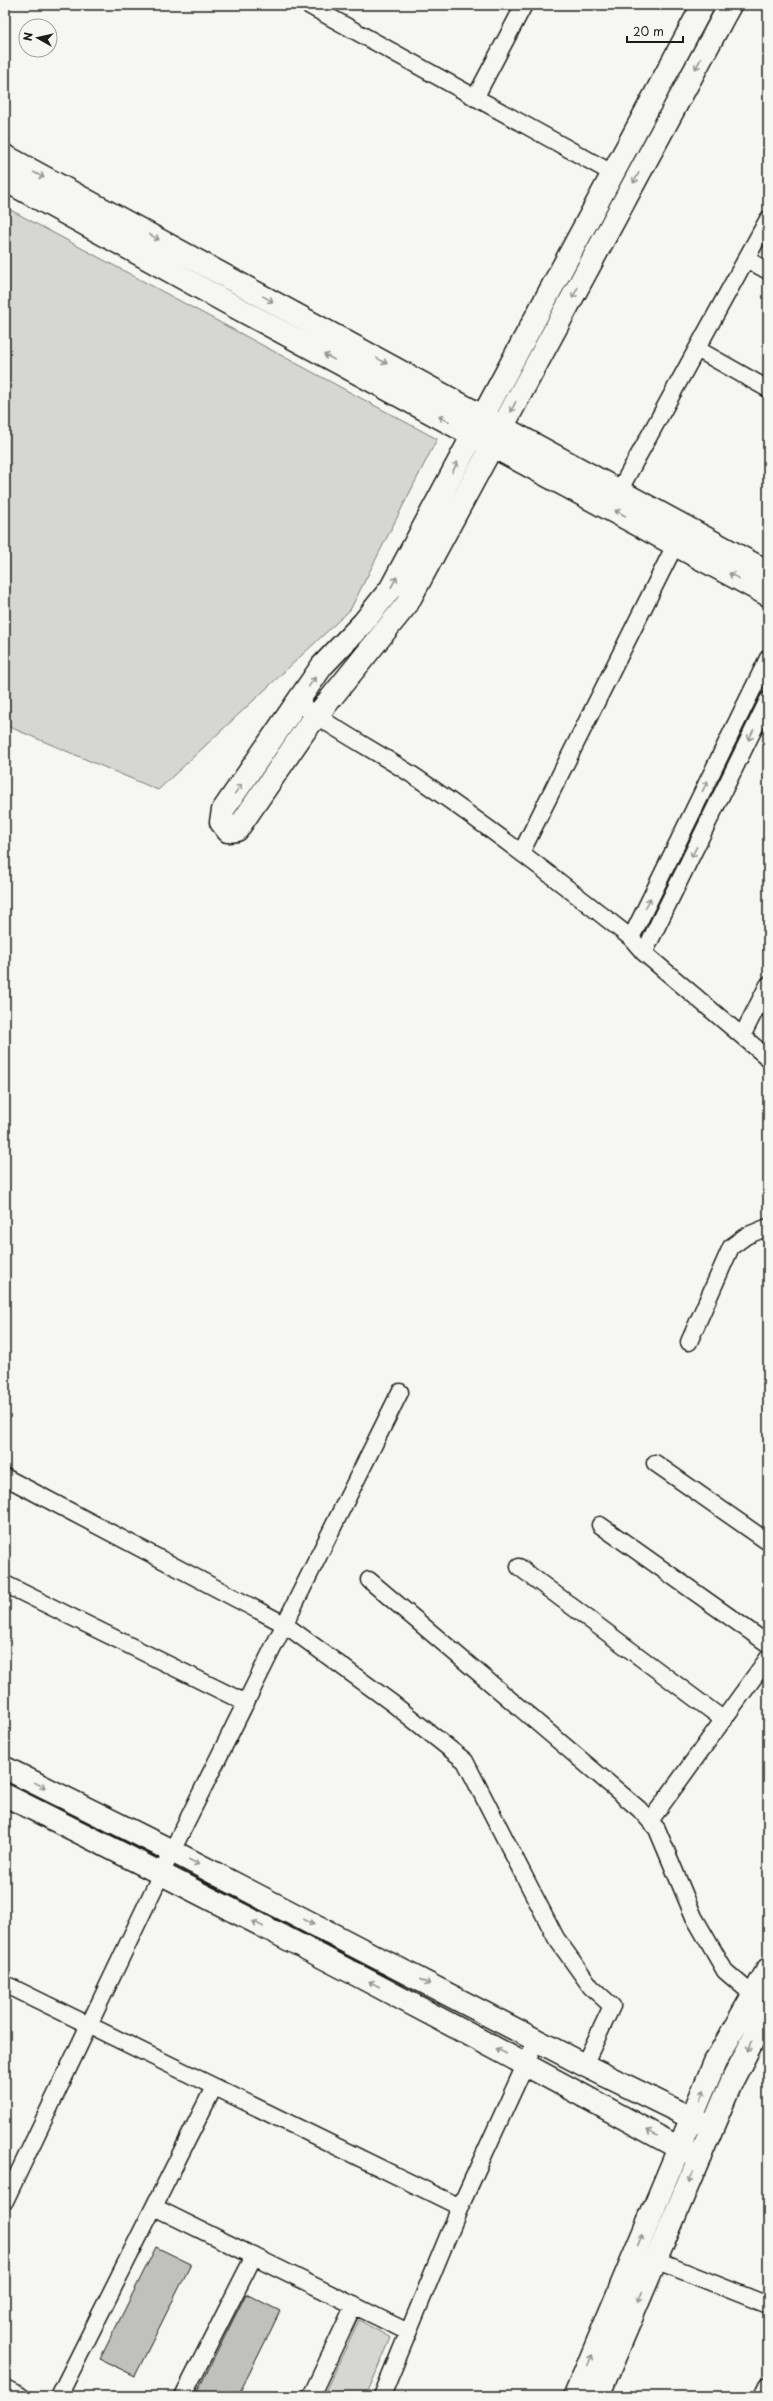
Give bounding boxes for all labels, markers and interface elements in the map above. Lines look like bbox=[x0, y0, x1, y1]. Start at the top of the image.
north arrow bbox=[18, 18, 58, 58]
scale bar bbox=[627, 18, 683, 44]
text: 20 m bbox=[633, 22, 664, 40]
text: N bbox=[19, 31, 37, 42]
one-way arrow bbox=[694, 58, 701, 70]
one-way arrow bbox=[33, 171, 45, 179]
one-way arrow bbox=[632, 172, 640, 184]
one-way arrow bbox=[147, 233, 159, 241]
one-way arrow bbox=[570, 287, 578, 299]
one-way arrow bbox=[262, 296, 274, 303]
one-way arrow bbox=[323, 353, 335, 361]
one-way arrow bbox=[376, 358, 388, 365]
one-way arrow bbox=[509, 401, 516, 413]
one-way arrow bbox=[438, 414, 450, 422]
one-way arrow bbox=[452, 461, 460, 473]
one-way arrow bbox=[614, 509, 626, 517]
one-way arrow bbox=[728, 571, 740, 579]
one-way arrow bbox=[391, 576, 399, 588]
one-way arrow bbox=[308, 676, 316, 687]
one-way arrow bbox=[747, 729, 754, 741]
one-way arrow bbox=[702, 780, 710, 792]
one-way arrow bbox=[234, 783, 242, 794]
one-way arrow bbox=[689, 846, 697, 858]
one-way arrow bbox=[645, 897, 653, 909]
one-way arrow bbox=[34, 1782, 46, 1789]
one-way arrow bbox=[188, 1859, 200, 1866]
one-way arrow bbox=[303, 1919, 315, 1926]
one-way arrow bbox=[253, 1920, 265, 1927]
one-way arrow bbox=[419, 1978, 431, 1986]
one-way arrow bbox=[368, 1980, 380, 1988]
one-way arrow bbox=[746, 2040, 753, 2052]
one-way arrow bbox=[495, 2047, 507, 2054]
one-way arrow bbox=[698, 2089, 706, 2101]
one-way arrow bbox=[646, 2129, 658, 2136]
one-way arrow bbox=[687, 2171, 694, 2183]
one-way arrow bbox=[637, 2235, 645, 2247]
one-way arrow bbox=[636, 2290, 643, 2302]
one-way arrow bbox=[587, 2355, 594, 2367]

